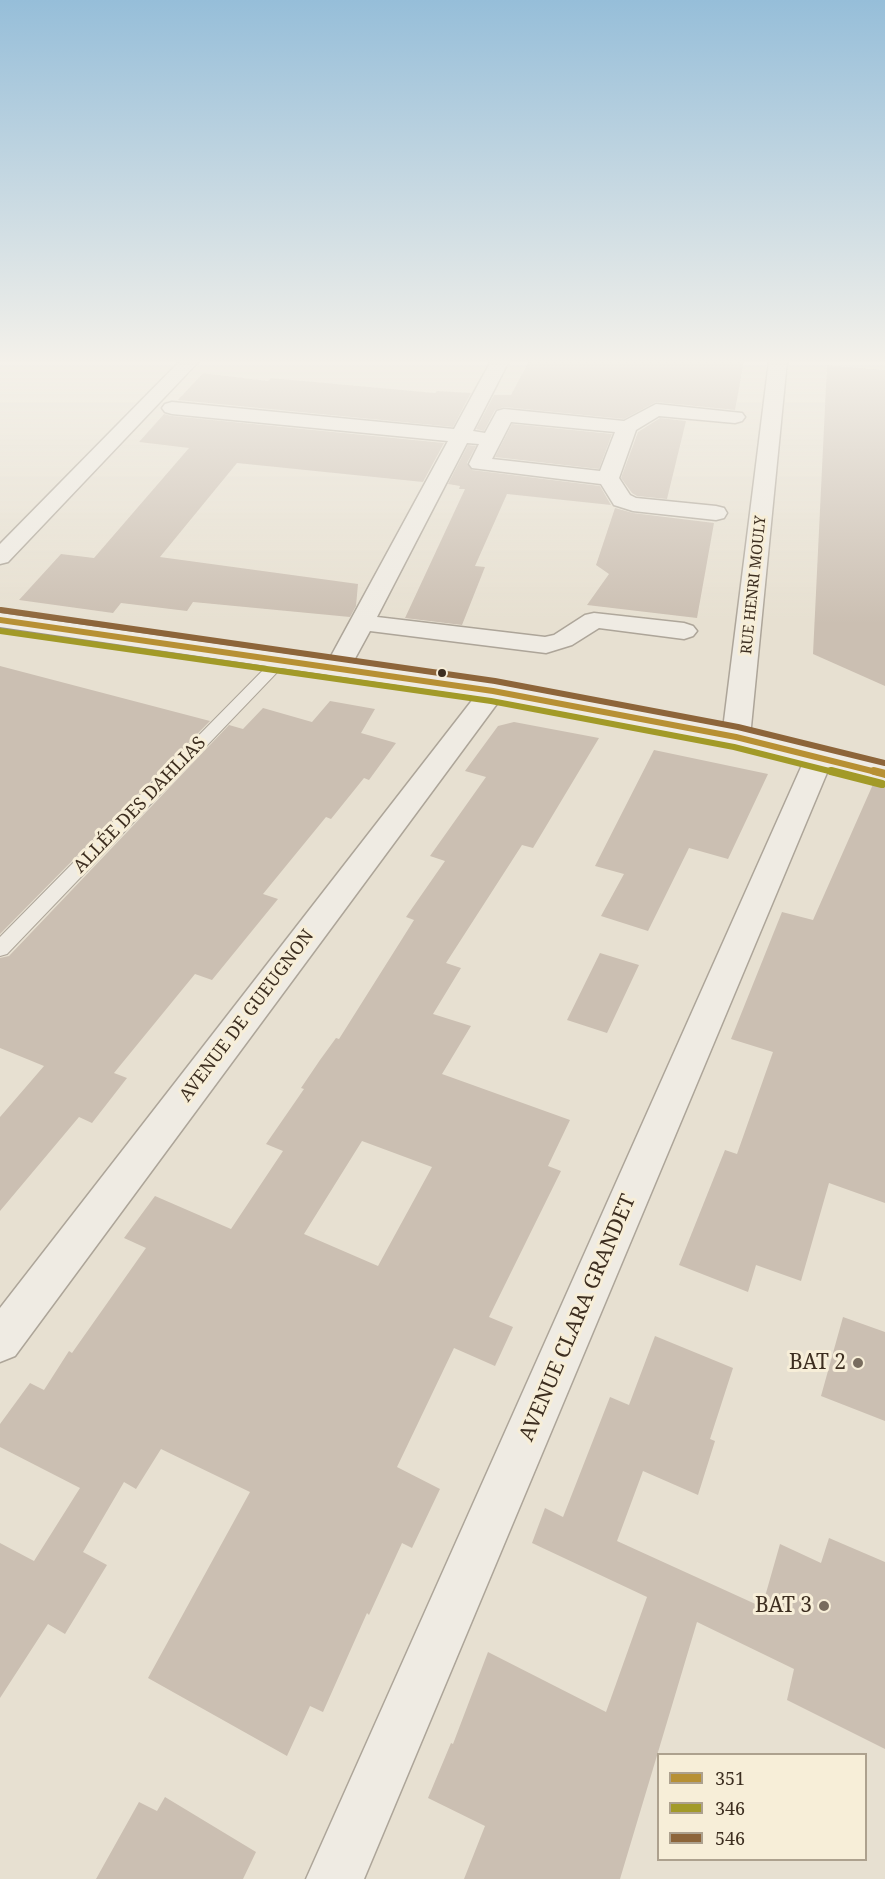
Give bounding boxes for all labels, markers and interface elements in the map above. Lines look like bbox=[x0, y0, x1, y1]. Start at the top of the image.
street label: RUE HENRI MOULY bbox=[738, 515, 770, 655]
unlabelled marker bbox=[436, 667, 448, 679]
street label: ALLÉE DES DAHLIAS bbox=[69, 732, 211, 878]
street label: AVENUE DE GUEUGNON bbox=[175, 926, 319, 1106]
street label: AVENUE CLARA GRANDET bbox=[515, 1191, 641, 1445]
place label: BAT 2 bbox=[789, 1350, 846, 1376]
marker: BAT 2 bbox=[851, 1356, 865, 1370]
place label: BAT 3 bbox=[755, 1593, 812, 1619]
marker: BAT 3 bbox=[817, 1599, 831, 1613]
legend bbox=[657, 1753, 867, 1861]
text: 351 bbox=[715, 1766, 745, 1790]
text: 346 bbox=[715, 1796, 745, 1820]
text: 546 bbox=[715, 1826, 745, 1850]

